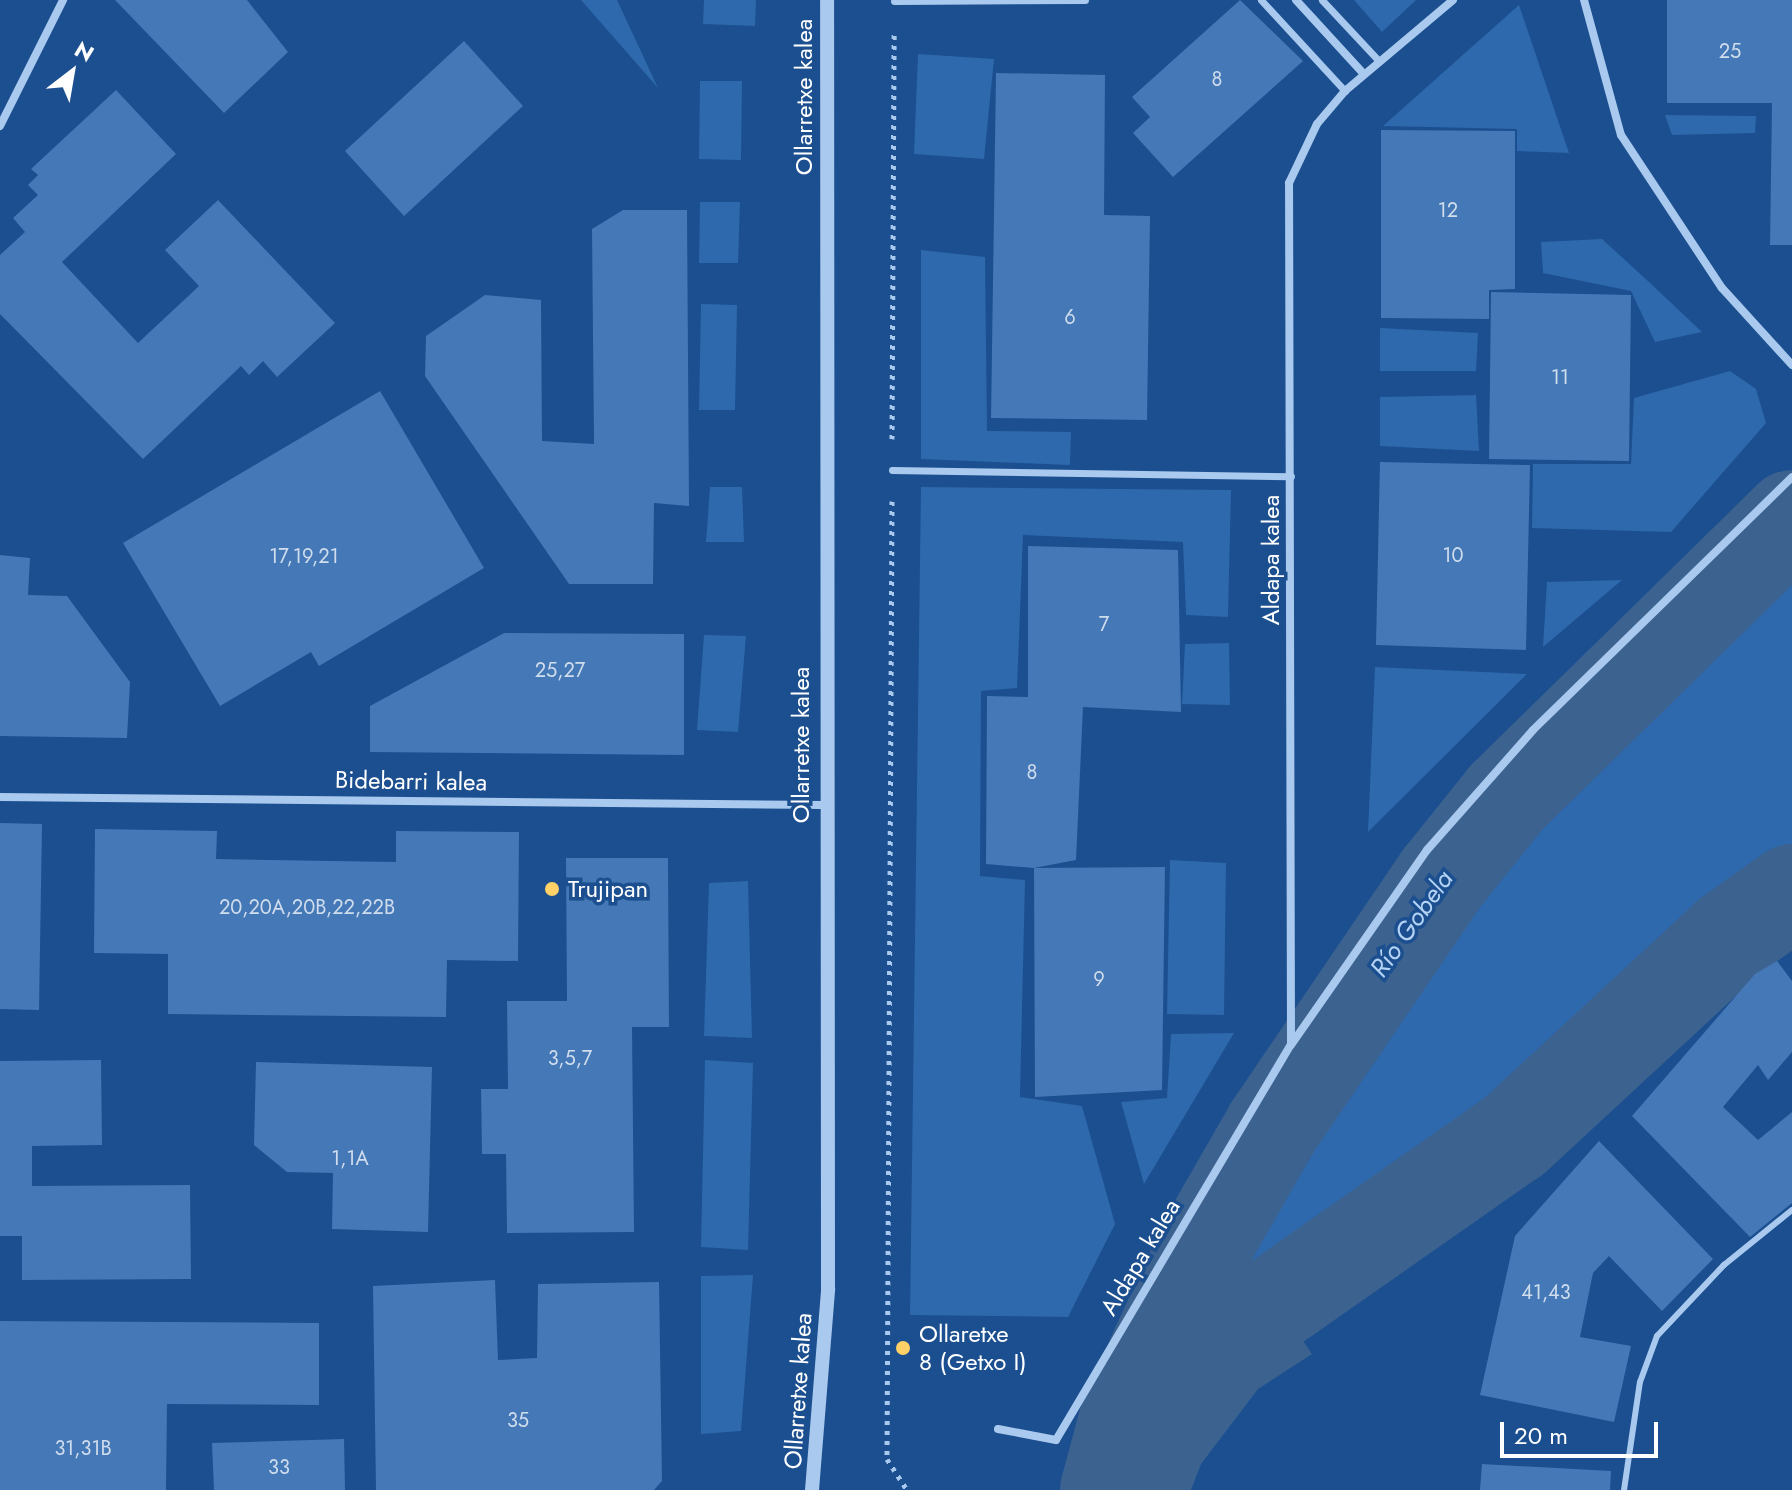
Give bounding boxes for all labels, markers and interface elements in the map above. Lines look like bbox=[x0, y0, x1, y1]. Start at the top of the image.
street label: Ollarretxe kalea bbox=[790, 19, 818, 175]
north arrow bbox=[32, 32, 112, 112]
text: N bbox=[69, 33, 100, 70]
house number: 25 bbox=[1719, 39, 1741, 63]
house number: 8 bbox=[1212, 67, 1222, 91]
house number: 12 bbox=[1438, 198, 1458, 222]
house number: 6 bbox=[1064, 305, 1076, 329]
house number: 11 bbox=[1551, 365, 1569, 389]
street label: Aldapa kalea bbox=[1257, 495, 1285, 625]
house number: 10 bbox=[1443, 543, 1463, 567]
house number: 17,19,21 bbox=[269, 544, 339, 568]
house number: 7 bbox=[1099, 612, 1109, 636]
house number: 25,27 bbox=[535, 658, 585, 682]
street label: Ollarretxe kalea bbox=[787, 667, 815, 823]
house number: 8 bbox=[1027, 760, 1037, 784]
street label: Bidebarri kalea bbox=[335, 765, 487, 797]
water label: Río Gobela bbox=[1364, 865, 1460, 983]
place label: Trujipan bbox=[568, 875, 648, 903]
marker: Trujipan bbox=[543, 880, 561, 898]
house number: 20,20A,20B,22,22B bbox=[219, 895, 395, 919]
house number: 9 bbox=[1093, 967, 1105, 991]
house number: 3,5,7 bbox=[548, 1046, 592, 1070]
house number: 1,1A bbox=[331, 1146, 369, 1170]
street label: Aldapa kalea bbox=[1094, 1194, 1186, 1320]
house number: 41,43 bbox=[1521, 1280, 1571, 1304]
street label: Ollarretxe kalea bbox=[778, 1312, 818, 1470]
place label: Ollaretxe 8 (Getxo I) bbox=[919, 1320, 1027, 1376]
marker: Ollaretxe 8 (Getxo I) bbox=[894, 1339, 912, 1357]
scale bar bbox=[1504, 1406, 1662, 1456]
house number: 35 bbox=[507, 1408, 529, 1432]
text: 20 m bbox=[1514, 1418, 1568, 1453]
house number: 31,31B bbox=[54, 1436, 112, 1460]
house number: 33 bbox=[268, 1455, 290, 1479]

